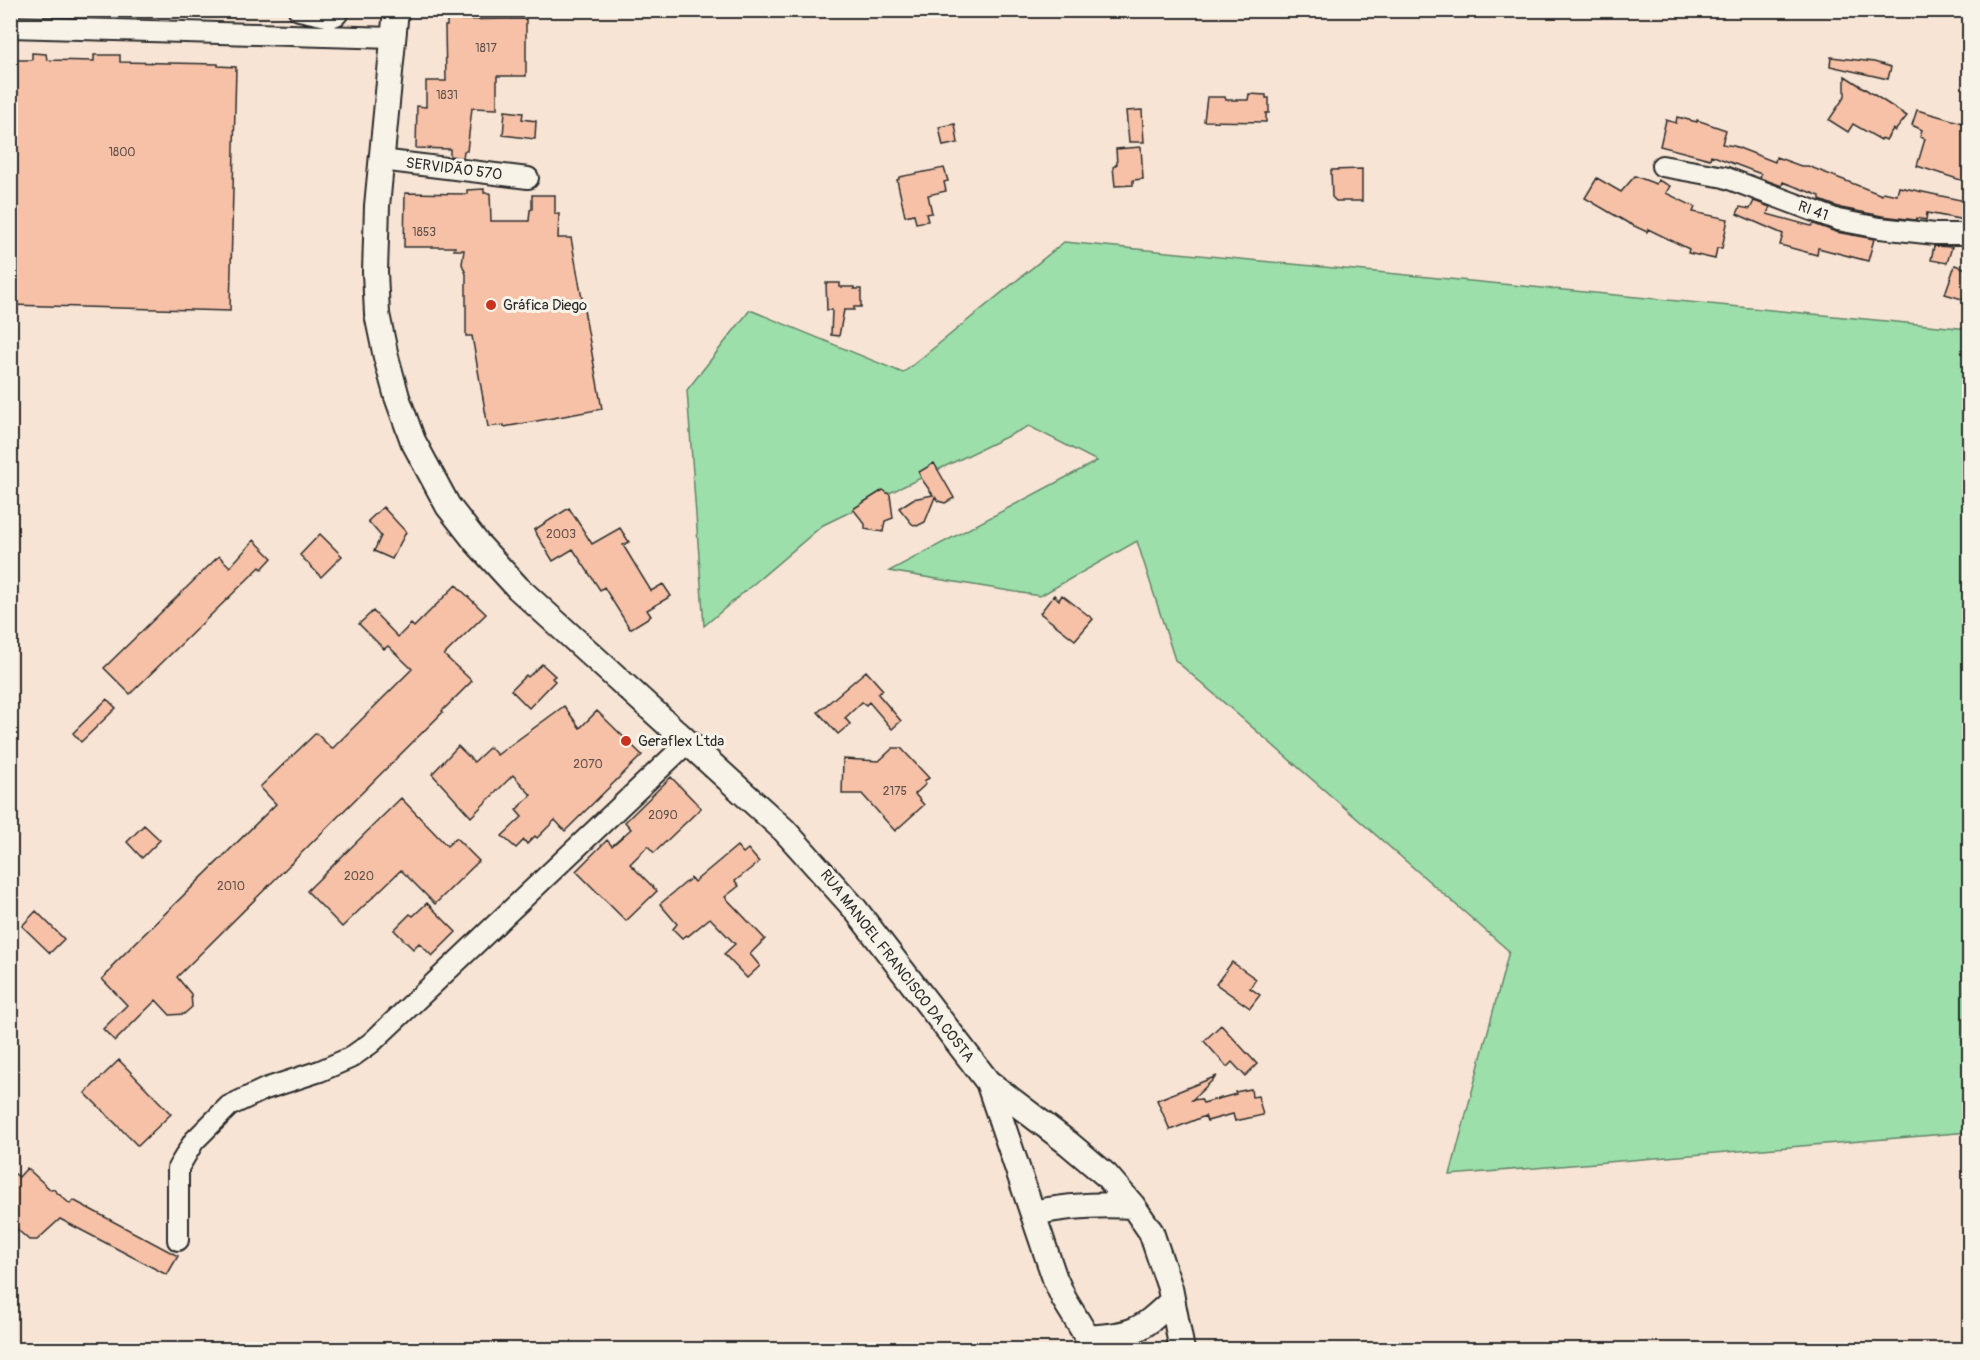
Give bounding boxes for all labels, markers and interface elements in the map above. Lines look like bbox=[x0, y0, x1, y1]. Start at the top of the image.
house number: 1817 bbox=[475, 41, 498, 56]
house number: 1831 bbox=[436, 88, 458, 103]
house number: 1800 bbox=[108, 145, 136, 160]
street label: SERVIDÃO 570 bbox=[405, 154, 503, 184]
street label: RI 41 bbox=[1795, 197, 1831, 225]
house number: 1853 bbox=[412, 225, 436, 240]
place label: Gráfica Diego bbox=[503, 296, 587, 315]
marker: Gráfica Diego bbox=[484, 298, 498, 312]
house number: 2003 bbox=[546, 527, 576, 542]
place label: Geraflex Ltda bbox=[638, 732, 724, 751]
marker: Geraflex Ltda bbox=[619, 734, 633, 748]
house number: 2070 bbox=[573, 757, 603, 772]
house number: 2175 bbox=[883, 784, 907, 799]
house number: 2090 bbox=[648, 808, 678, 823]
street label: RUA MANOEL FRANCISCO DA COSTA bbox=[816, 866, 978, 1066]
house number: 2020 bbox=[344, 869, 374, 884]
house number: 2010 bbox=[217, 879, 245, 894]

